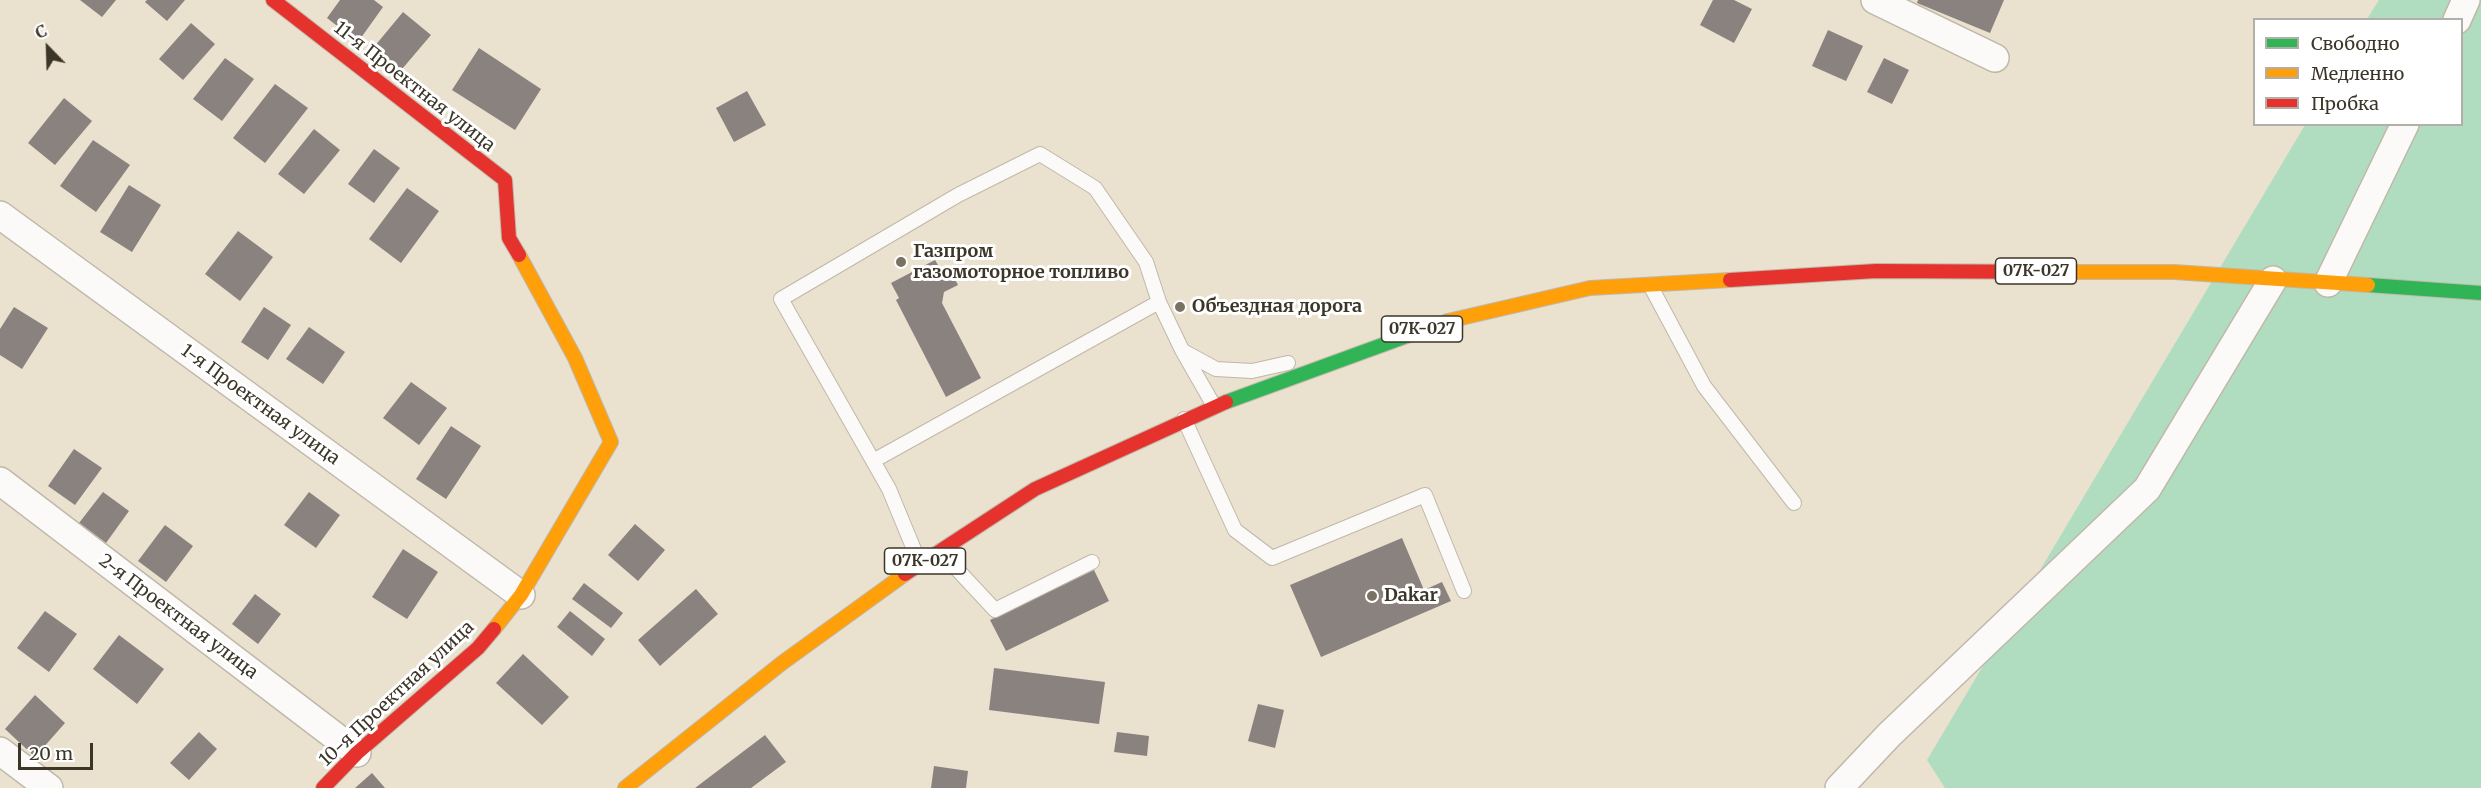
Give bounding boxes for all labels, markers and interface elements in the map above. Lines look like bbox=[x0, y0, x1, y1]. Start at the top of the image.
street label: 11-я Проектная улица bbox=[329, 17, 499, 157]
north arrow bbox=[18, 18, 78, 78]
legend bbox=[2253, 18, 2463, 126]
text: С bbox=[32, 20, 50, 43]
text: Свободно bbox=[2311, 32, 2399, 55]
text: Медленно bbox=[2311, 62, 2404, 85]
text: Пробка bbox=[2311, 92, 2379, 115]
place label: Газпром газомоторное топливо bbox=[913, 241, 1129, 284]
marker: Газпром газомоторное топливо bbox=[894, 255, 908, 269]
road number: 07К-027 bbox=[1996, 258, 2076, 284]
place label: Объездная дорога bbox=[1192, 296, 1362, 318]
marker: Объездная дорога bbox=[1173, 300, 1187, 314]
road number: 07К-027 bbox=[1382, 316, 1462, 342]
street label: 1-я Проектная улица bbox=[176, 340, 344, 470]
road number: 07К-027 bbox=[884, 548, 966, 574]
street label: 2-я Проектная улица bbox=[94, 550, 262, 684]
place label: Dakar bbox=[1384, 585, 1438, 607]
marker: Dakar bbox=[1365, 589, 1379, 603]
street label: 10-я Проектная улица bbox=[315, 617, 479, 771]
scale bar bbox=[21, 731, 96, 769]
text: 20 m bbox=[29, 742, 73, 765]

